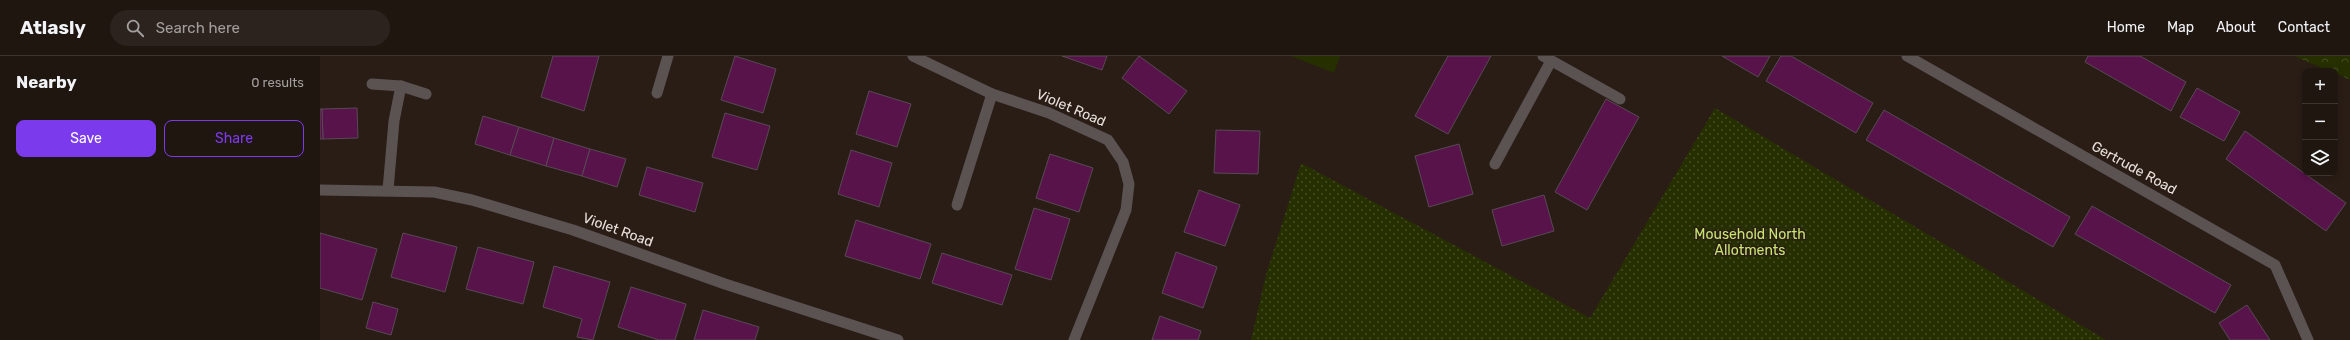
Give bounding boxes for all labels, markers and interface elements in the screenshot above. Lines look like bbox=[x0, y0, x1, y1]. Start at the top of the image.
search box bbox=[110, 10, 390, 46]
text: Atlasly bbox=[20, 16, 86, 39]
icon: search bbox=[124, 17, 146, 39]
text: Search here bbox=[156, 19, 240, 37]
text: Home bbox=[2107, 19, 2145, 36]
text: Map bbox=[2167, 19, 2194, 36]
text: About bbox=[2216, 19, 2256, 36]
text: Contact bbox=[2278, 19, 2330, 36]
map controls bbox=[2302, 68, 2338, 176]
button: + bbox=[2302, 68, 2338, 104]
text: Nearby bbox=[16, 72, 77, 92]
text: 0 results bbox=[251, 75, 304, 90]
street label: Violet Road bbox=[1034, 86, 1108, 130]
button: − bbox=[2302, 104, 2338, 140]
button: Save bbox=[16, 120, 156, 157]
button: Share bbox=[164, 120, 304, 157]
street label: Gertrude Road bbox=[2088, 138, 2180, 198]
button: layers bbox=[2302, 140, 2338, 176]
street label: Violet Road bbox=[580, 209, 656, 251]
park label: Mousehold North Allotments bbox=[1694, 226, 1806, 259]

